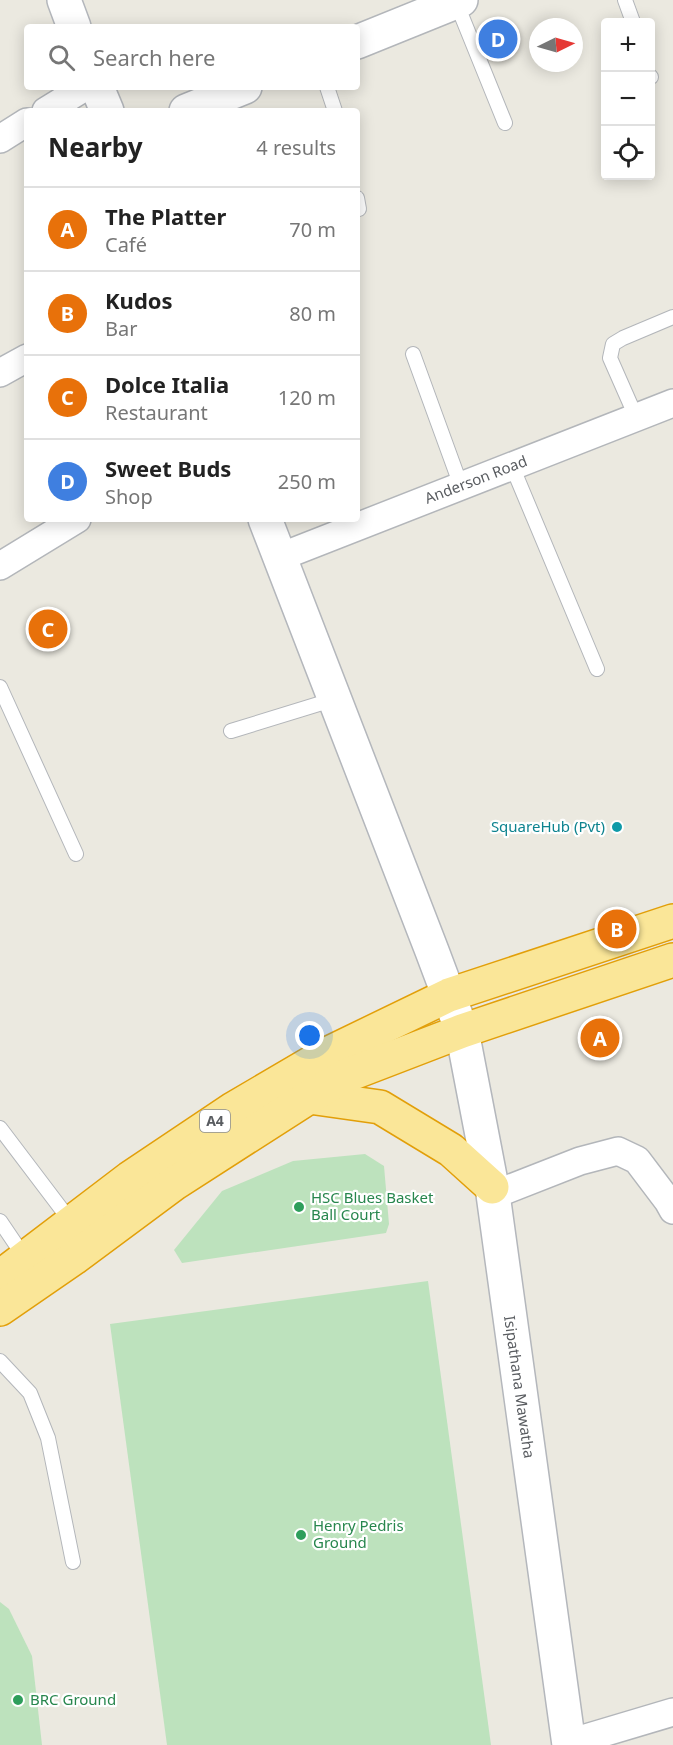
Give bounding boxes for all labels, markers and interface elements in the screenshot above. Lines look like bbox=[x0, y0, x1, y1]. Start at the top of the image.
pin: D bbox=[478, 16, 518, 62]
north arrow bbox=[529, 18, 583, 72]
map controls bbox=[601, 18, 655, 180]
button: + bbox=[601, 18, 655, 72]
search box bbox=[24, 24, 360, 90]
icon: search bbox=[45, 41, 78, 74]
text: Search here bbox=[93, 42, 215, 72]
button: − bbox=[601, 72, 655, 126]
button: locate bbox=[601, 126, 655, 180]
text: Nearby bbox=[48, 129, 143, 165]
text: 4 results bbox=[256, 134, 336, 161]
text: The Platter bbox=[105, 201, 226, 231]
text: A bbox=[61, 216, 74, 243]
text: 70 m bbox=[289, 216, 336, 243]
text: Café bbox=[105, 231, 147, 258]
text: Kudos bbox=[105, 285, 173, 315]
text: B bbox=[61, 300, 74, 327]
text: 80 m bbox=[289, 300, 336, 327]
text: Bar bbox=[105, 315, 137, 342]
text: Dolce Italia bbox=[105, 369, 229, 399]
text: C bbox=[61, 384, 74, 411]
text: 120 m bbox=[278, 384, 336, 411]
text: Restaurant bbox=[105, 399, 208, 426]
street label: Anderson Road bbox=[422, 450, 530, 508]
text: Sweet Buds bbox=[105, 453, 231, 483]
text: D bbox=[60, 468, 75, 495]
text: 250 m bbox=[278, 468, 336, 495]
text: Shop bbox=[105, 483, 153, 510]
pin: C bbox=[28, 606, 68, 652]
place label: SquareHub (Pvt) bbox=[491, 816, 605, 836]
marker: SquareHub (Pvt) bbox=[610, 820, 624, 834]
pin: B bbox=[598, 906, 636, 952]
pin: A bbox=[580, 1016, 620, 1060]
your location bbox=[295, 1021, 324, 1050]
road number: A4 bbox=[200, 1110, 230, 1132]
place label: HSC Blues Basket Ball Court bbox=[311, 1187, 434, 1224]
marker: HSC Blues Basket Ball Court bbox=[292, 1200, 306, 1214]
street label: Isipathana Mawatha bbox=[500, 1314, 540, 1459]
place label: Henry Pedris Ground bbox=[313, 1515, 404, 1552]
marker: Henry Pedris Ground bbox=[294, 1528, 308, 1542]
place label: BRC Ground bbox=[30, 1689, 116, 1709]
marker: BRC Ground bbox=[11, 1693, 25, 1707]

